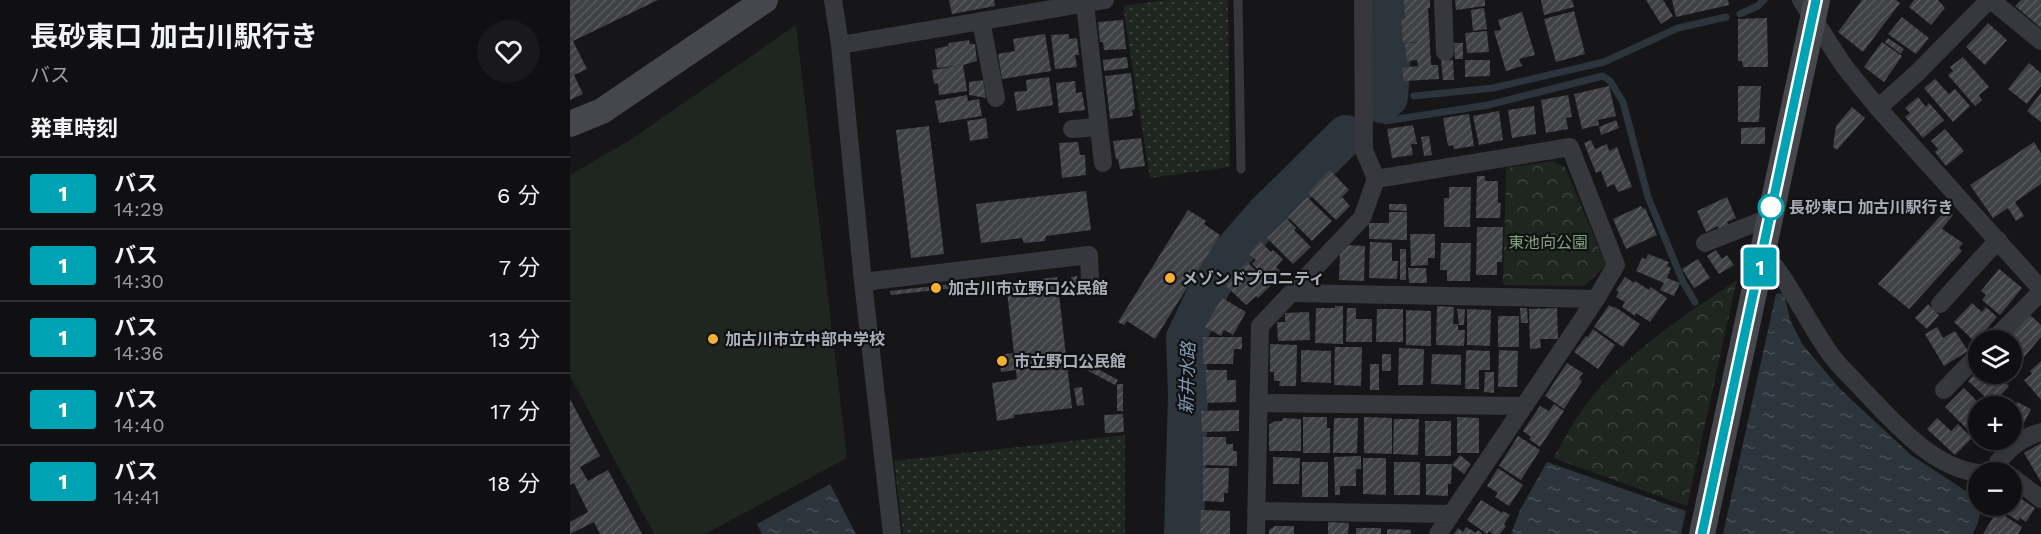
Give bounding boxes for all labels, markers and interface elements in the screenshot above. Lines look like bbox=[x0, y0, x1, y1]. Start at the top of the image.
text: 長砂東口 加古川駅行き bbox=[30, 20, 318, 53]
button: heart bbox=[477, 20, 540, 83]
text: バス bbox=[30, 63, 70, 87]
text: 発車時刻 bbox=[30, 116, 118, 141]
text: バス bbox=[114, 171, 158, 196]
text: 1 bbox=[58, 181, 68, 206]
text: 6 分 bbox=[497, 183, 540, 208]
marker: 長砂東口 加古川駅行き bbox=[1758, 194, 1784, 220]
text: 14:29 bbox=[114, 197, 164, 221]
place label: 長砂東口 加古川駅行き bbox=[1789, 198, 1954, 217]
park label: 東池向公園 bbox=[1508, 233, 1588, 252]
text: バス bbox=[114, 243, 158, 268]
line badge: 1 bbox=[1740, 248, 1780, 286]
text: 1 bbox=[58, 253, 68, 278]
text: 7 分 bbox=[499, 255, 540, 280]
text: 1 bbox=[1755, 255, 1765, 280]
text: 14:30 bbox=[114, 269, 164, 293]
place label: メゾンドプロニティ bbox=[1182, 269, 1325, 288]
marker: メゾンドプロニティ bbox=[1163, 271, 1177, 285]
place label: 加古川市立野口公民館 bbox=[948, 279, 1108, 298]
marker: 加古川市立野口公民館 bbox=[929, 281, 943, 295]
text: バス bbox=[114, 315, 158, 340]
text: 1 bbox=[58, 325, 68, 350]
text: 13 分 bbox=[489, 327, 540, 352]
place label: 加古川市立中部中学校 bbox=[725, 330, 885, 349]
map controls bbox=[1968, 330, 2022, 516]
button: layers bbox=[1968, 330, 2022, 384]
marker: 加古川市立中部中学校 bbox=[706, 332, 720, 346]
water label: 新井水路 bbox=[1175, 340, 1199, 414]
text: 14:36 bbox=[114, 341, 164, 365]
place label: 市立野口公民館 bbox=[1014, 352, 1126, 371]
marker: 市立野口公民館 bbox=[995, 354, 1009, 368]
text: バス bbox=[114, 387, 158, 412]
button: + bbox=[1968, 396, 2022, 450]
text: 1 bbox=[58, 397, 68, 422]
text: 17 分 bbox=[490, 399, 540, 424]
text: 14:40 bbox=[114, 413, 165, 437]
text: バス bbox=[114, 459, 158, 484]
button: − bbox=[1968, 462, 2022, 516]
text: 1 bbox=[58, 469, 68, 494]
text: 18 分 bbox=[488, 471, 540, 496]
text: 14:41 bbox=[114, 485, 160, 509]

